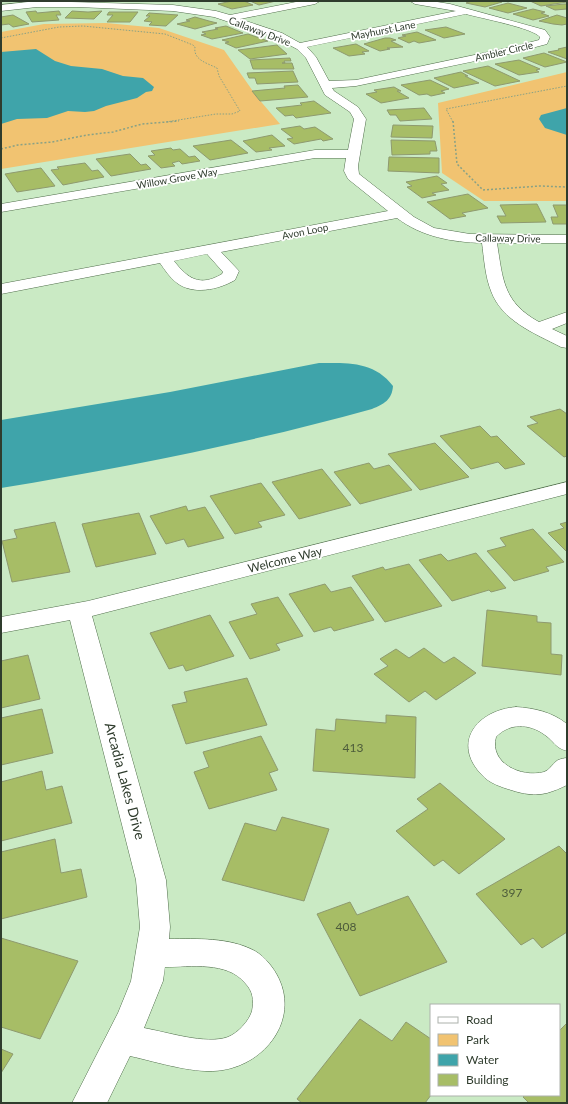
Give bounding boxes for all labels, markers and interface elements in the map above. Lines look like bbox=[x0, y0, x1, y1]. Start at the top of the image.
street label: Callaway Drive bbox=[227, 14, 293, 48]
street label: Mayhurst Lane bbox=[350, 18, 416, 42]
street label: Ambler Circle bbox=[474, 39, 534, 63]
street label: Willow Grove Way bbox=[136, 165, 219, 191]
street label: Avon Loop bbox=[281, 221, 330, 241]
street label: Callaway Drive bbox=[475, 231, 541, 245]
street label: Welcome Way bbox=[246, 543, 324, 576]
street label: Arcadia Lakes Drive bbox=[102, 720, 149, 841]
house number: 413 bbox=[343, 740, 363, 755]
house number: 397 bbox=[502, 885, 522, 900]
house number: 408 bbox=[336, 919, 356, 934]
legend bbox=[430, 1004, 560, 1096]
text: Road bbox=[466, 1012, 493, 1027]
text: Park bbox=[466, 1032, 490, 1047]
text: Water bbox=[466, 1052, 499, 1067]
text: Building bbox=[466, 1072, 509, 1087]

